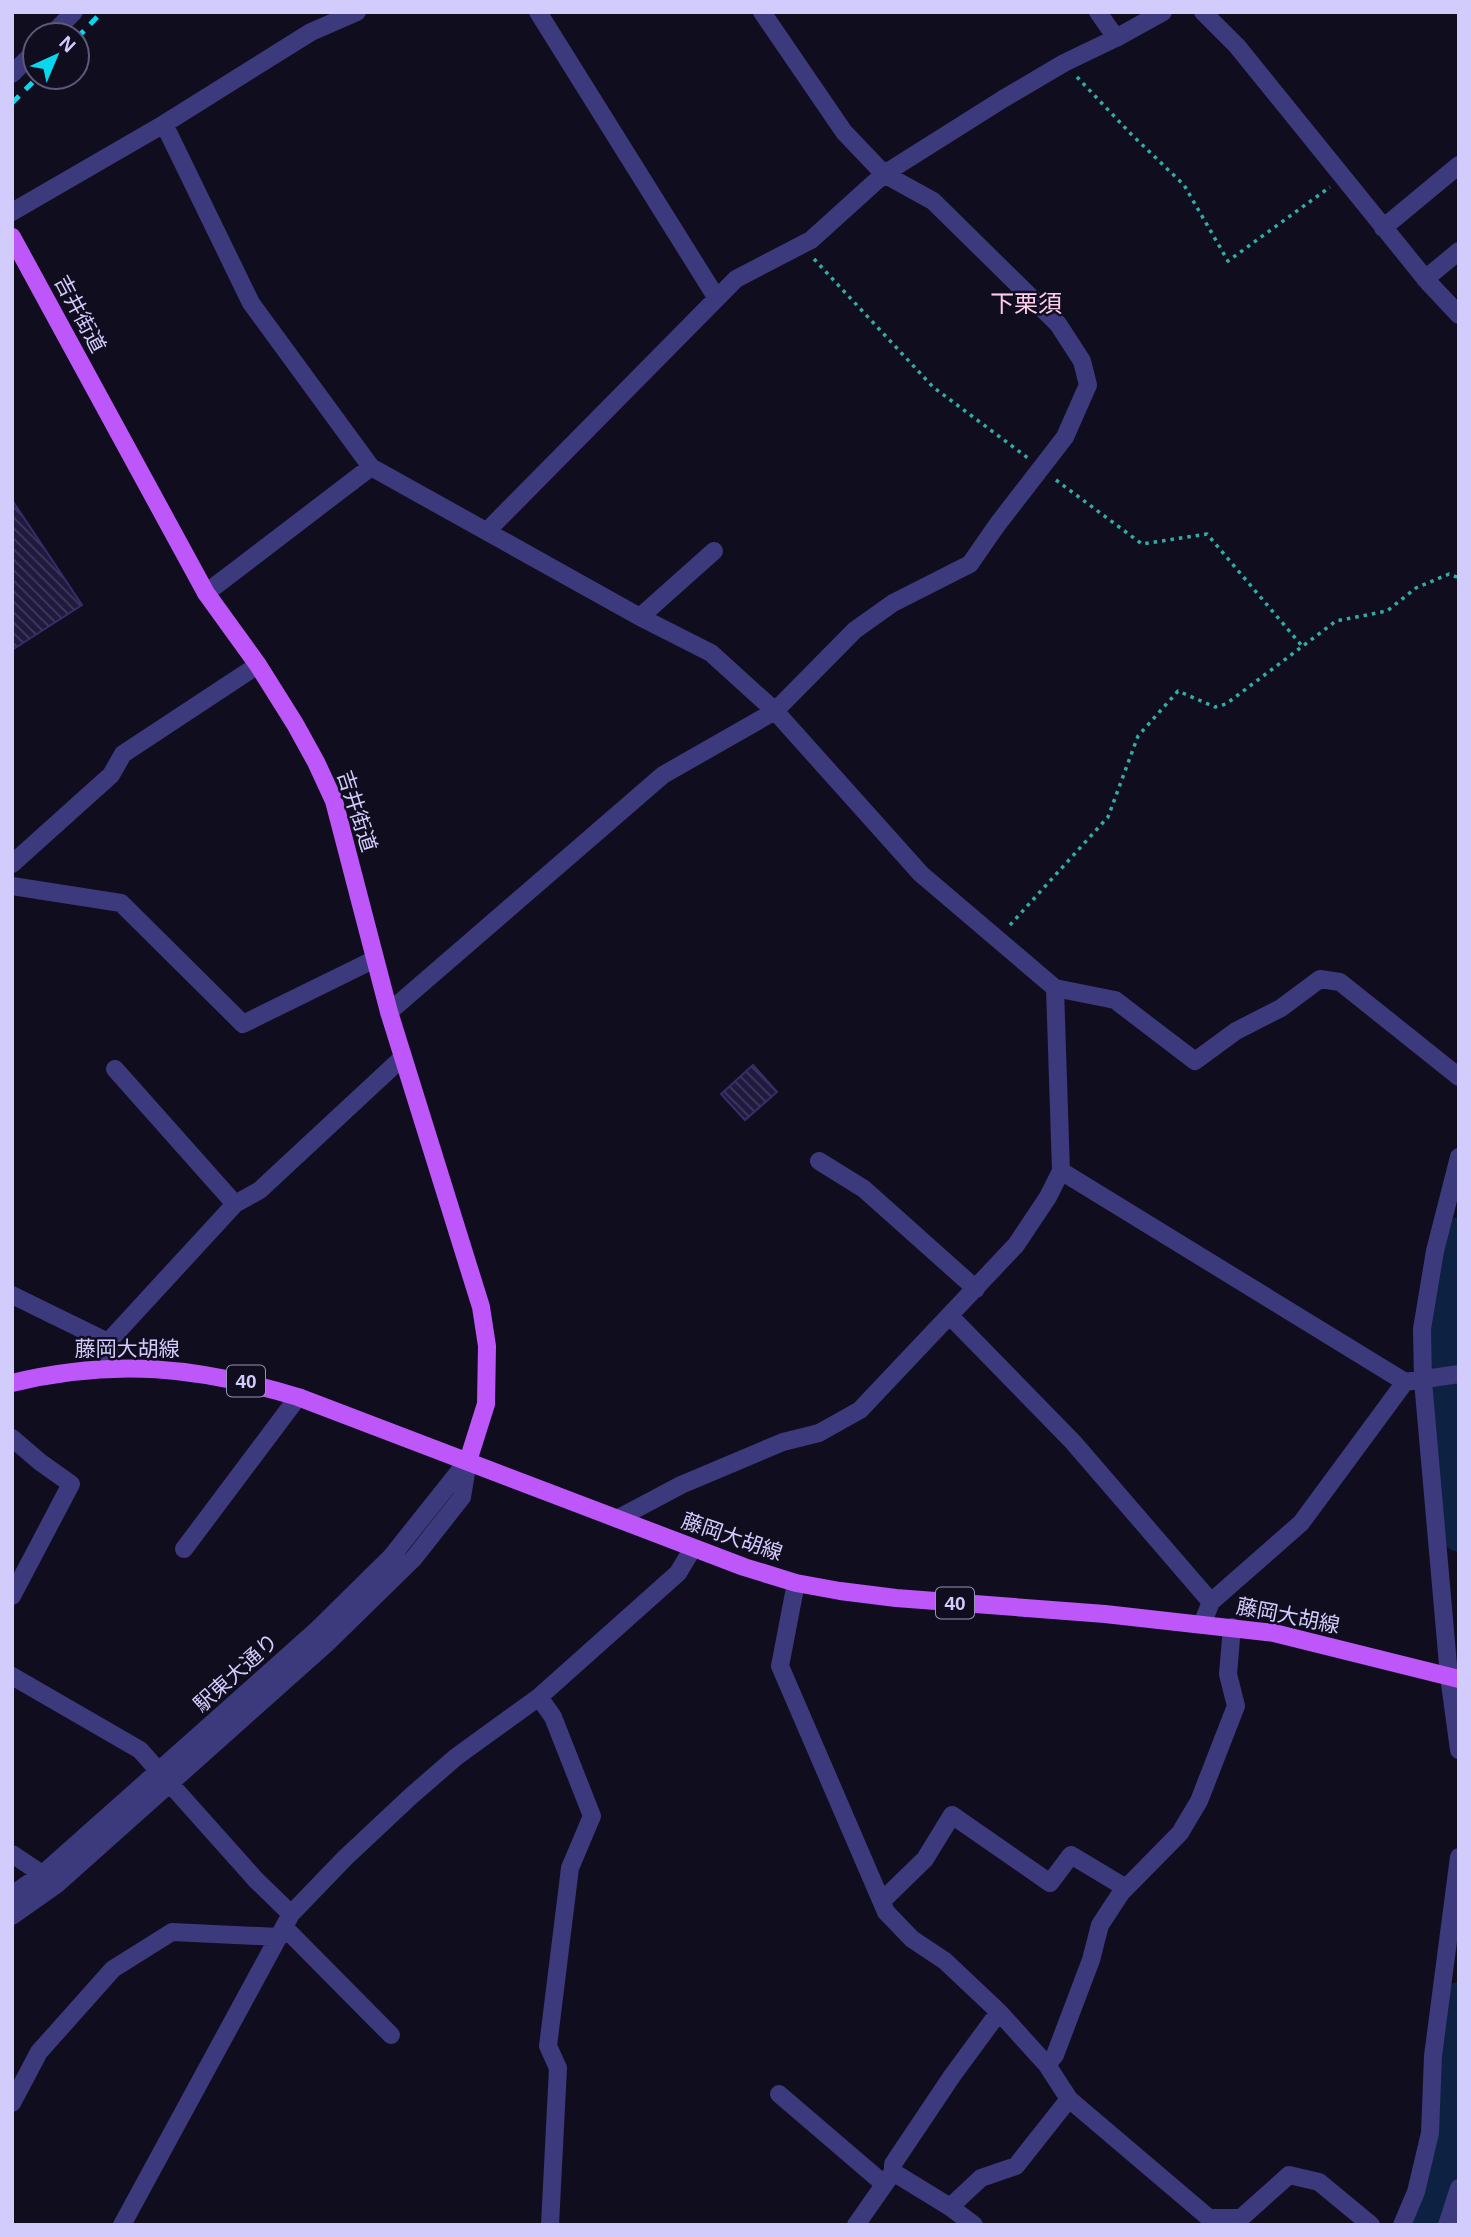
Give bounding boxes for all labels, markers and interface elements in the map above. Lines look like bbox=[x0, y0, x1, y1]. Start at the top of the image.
north arrow bbox=[21, 21, 91, 91]
text: N bbox=[55, 32, 80, 56]
street label: 吉井街道 bbox=[51, 271, 110, 356]
district label: 下栗須 bbox=[990, 290, 1062, 317]
street label: 吉井街道 bbox=[334, 767, 381, 854]
street label: 藤岡大胡線 bbox=[75, 1337, 180, 1360]
road number: 40 bbox=[227, 1366, 265, 1396]
street label: 藤岡大胡線 bbox=[679, 1509, 786, 1564]
road number: 40 bbox=[936, 1588, 974, 1618]
street label: 藤岡大胡線 bbox=[1234, 1594, 1342, 1637]
street label: 駅東大通り bbox=[189, 1629, 282, 1716]

